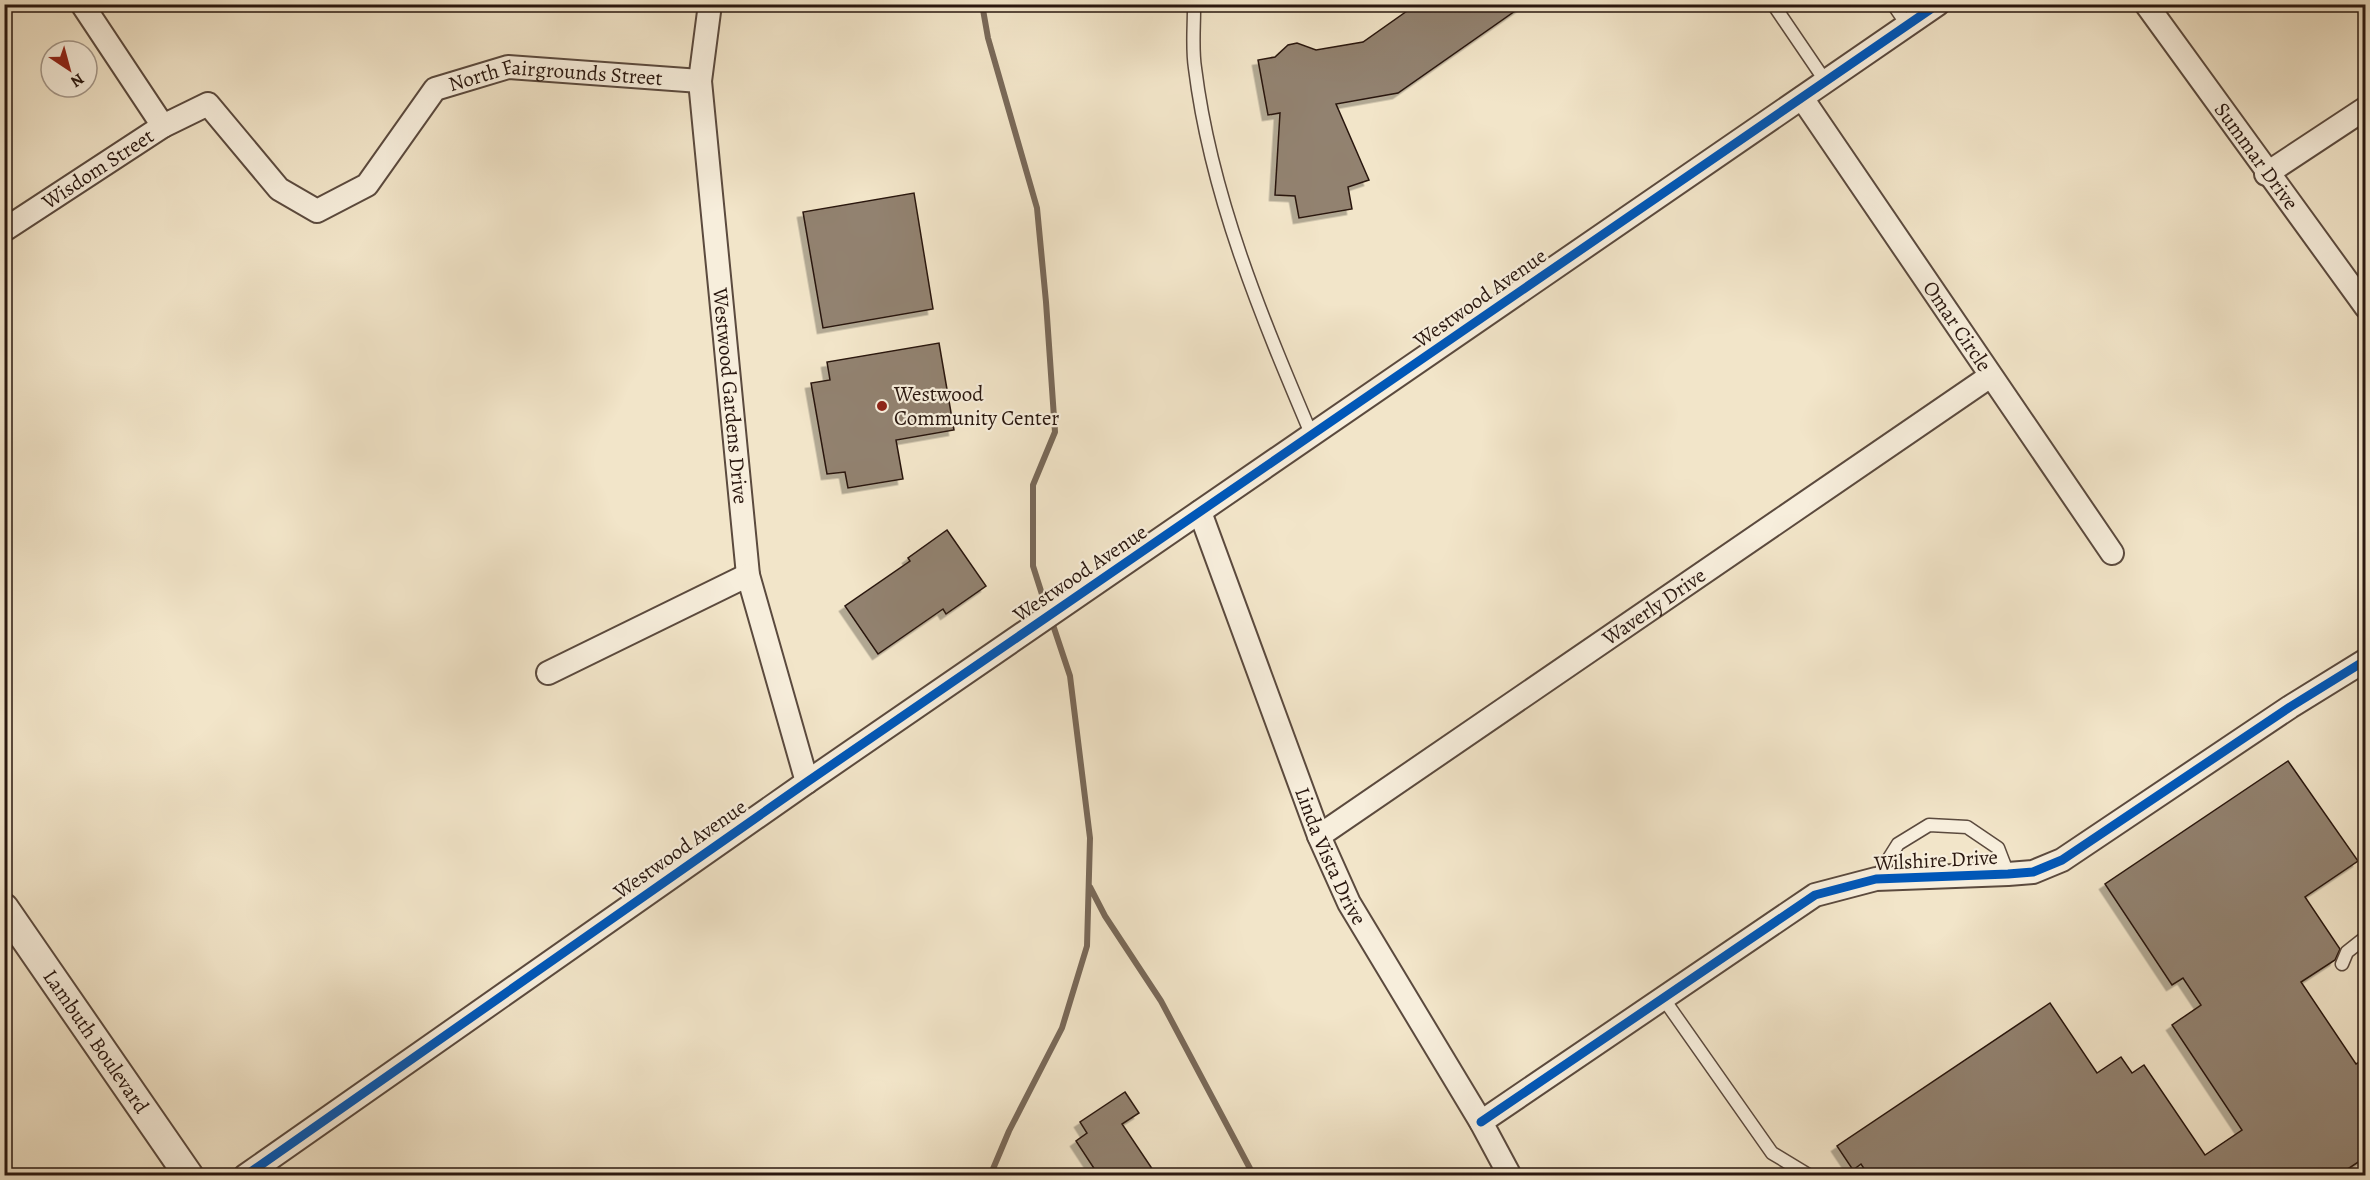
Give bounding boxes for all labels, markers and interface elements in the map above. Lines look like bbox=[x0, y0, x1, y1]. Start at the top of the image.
north arrow bbox=[39, 39, 99, 99]
street label: North Fairgrounds Street bbox=[445, 52, 663, 98]
text: N bbox=[66, 68, 88, 93]
street label: Summar Drive bbox=[2208, 97, 2305, 216]
street label: Wisdom Street bbox=[36, 122, 159, 216]
street label: Westwood Avenue bbox=[1407, 242, 1552, 355]
street label: Omar Circle bbox=[1917, 275, 1998, 377]
street label: Westwood Gardens Drive bbox=[706, 285, 755, 505]
place label: Westwood Community Center bbox=[893, 380, 1059, 432]
marker: Westwood Community Center bbox=[875, 399, 889, 413]
street label: Westwood Avenue bbox=[1007, 518, 1153, 629]
street label: Waverly Drive bbox=[1596, 561, 1711, 652]
street label: Linda Vista Drive bbox=[1288, 783, 1373, 930]
street label: Westwood Avenue bbox=[607, 793, 752, 906]
street label: Wilshire Drive bbox=[1872, 843, 1999, 877]
street label: Lambuth Boulevard bbox=[37, 964, 156, 1119]

